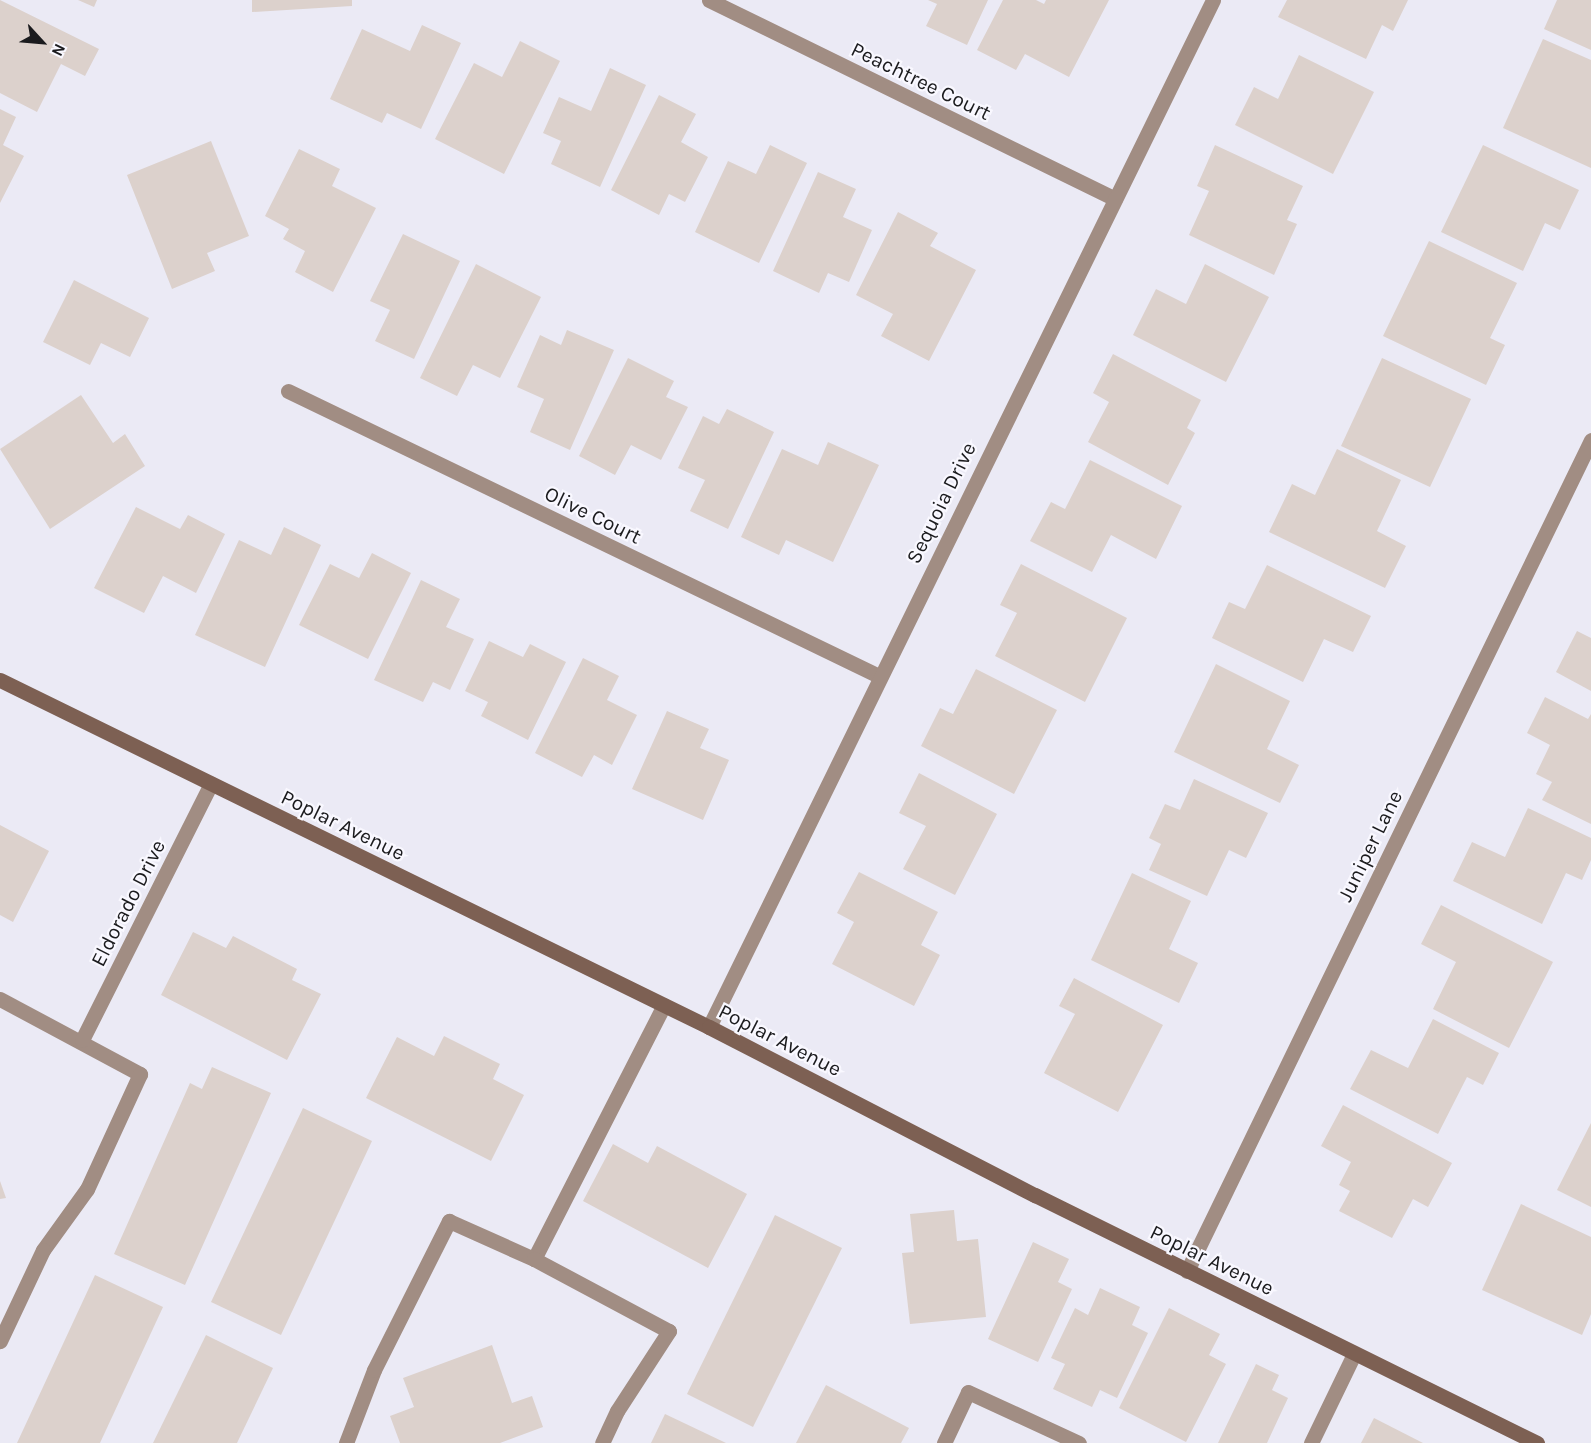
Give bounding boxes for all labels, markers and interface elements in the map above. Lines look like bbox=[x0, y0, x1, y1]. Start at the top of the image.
north arrow bbox=[12, 12, 72, 72]
street label: Peachtree Court bbox=[847, 36, 995, 126]
text: N bbox=[48, 41, 70, 59]
street label: Sequoia Drive bbox=[901, 438, 981, 568]
street label: Olive Court bbox=[540, 481, 646, 549]
street label: Poplar Avenue bbox=[277, 784, 409, 866]
street label: Juniper Lane bbox=[1332, 786, 1408, 906]
street label: Eldorado Drive bbox=[85, 835, 171, 971]
street label: Poplar Avenue bbox=[714, 998, 846, 1082]
street label: Poplar Avenue bbox=[1146, 1219, 1278, 1301]

